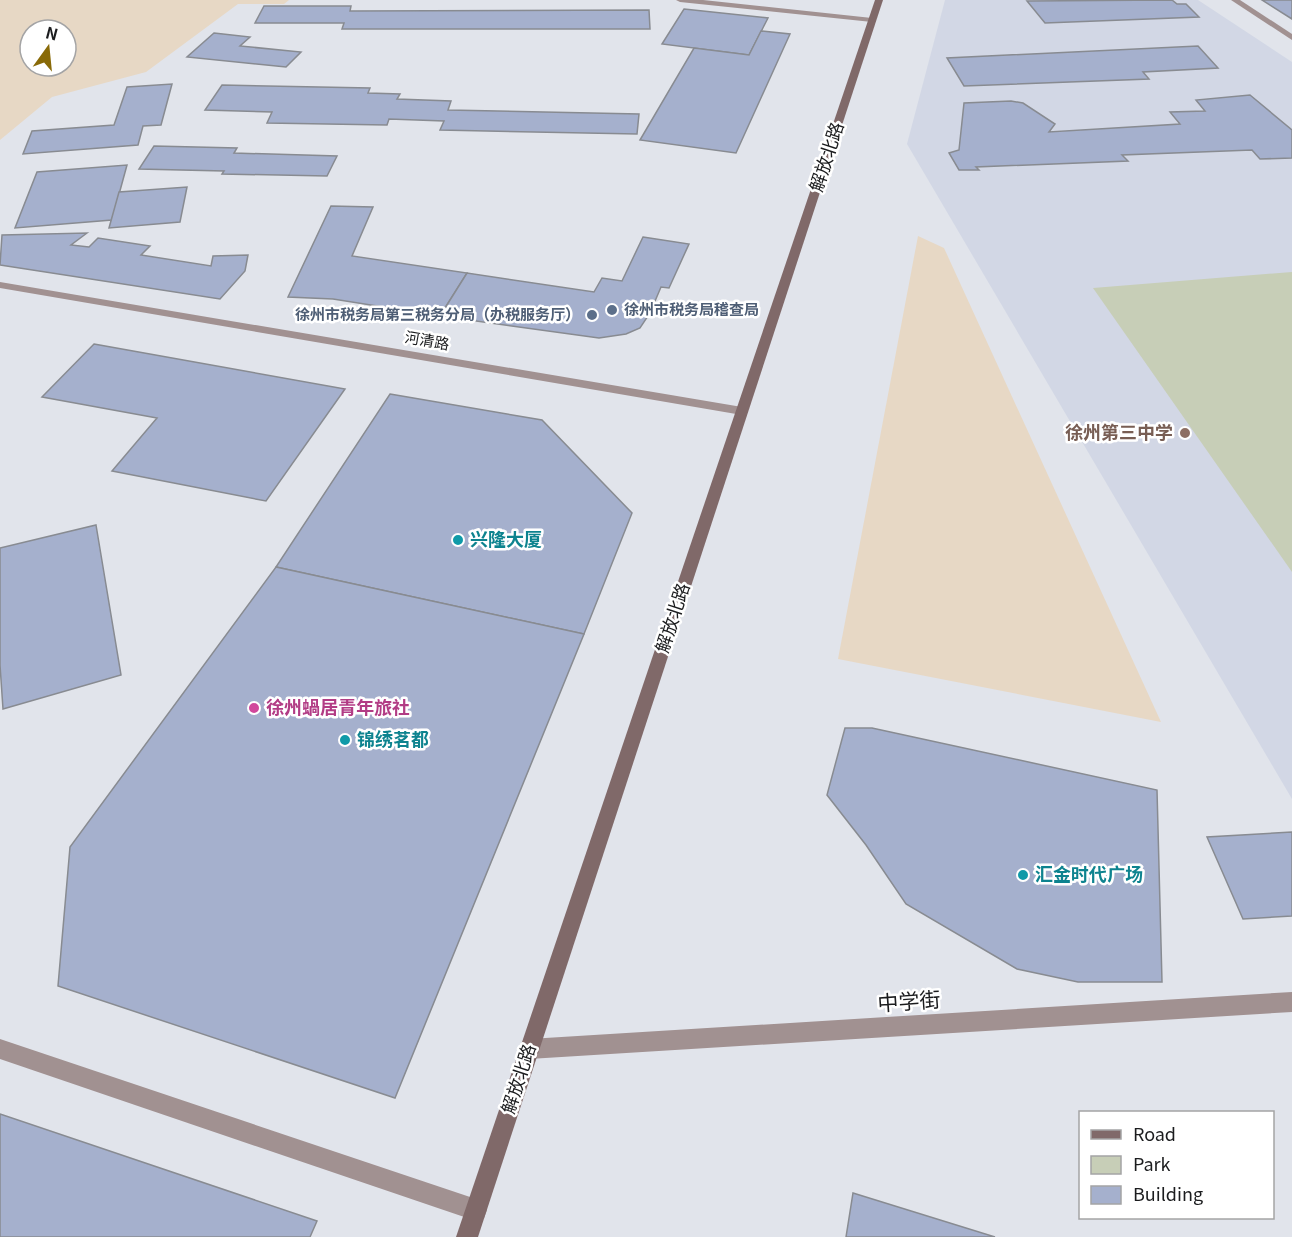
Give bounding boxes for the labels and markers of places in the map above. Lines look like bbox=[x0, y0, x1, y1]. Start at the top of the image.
place label: 徐州市税务局稽查局 bbox=[624, 298, 759, 319]
place label: 徐州市税务局第三税务分局（办税服务厅） bbox=[295, 303, 580, 324]
marker: 徐州市税务局稽查局 bbox=[605, 303, 619, 317]
marker: 徐州市税务局第三税务分局（办税服务厅） bbox=[585, 308, 599, 322]
place label: 徐州第三中学 bbox=[1065, 418, 1173, 444]
marker: 徐州第三中学 bbox=[1178, 426, 1192, 440]
place label: 兴隆大厦 bbox=[470, 525, 542, 551]
marker: 兴隆大厦 bbox=[451, 533, 465, 547]
place label: 徐州蝸居青年旅社 bbox=[266, 693, 410, 719]
marker: 徐州蝸居青年旅社 bbox=[247, 701, 261, 715]
place label: 锦绣茗都 bbox=[357, 725, 429, 751]
marker: 锦绣茗都 bbox=[338, 733, 352, 747]
place label: 汇金时代广场 bbox=[1035, 860, 1143, 886]
marker: 汇金时代广场 bbox=[1016, 868, 1030, 882]

